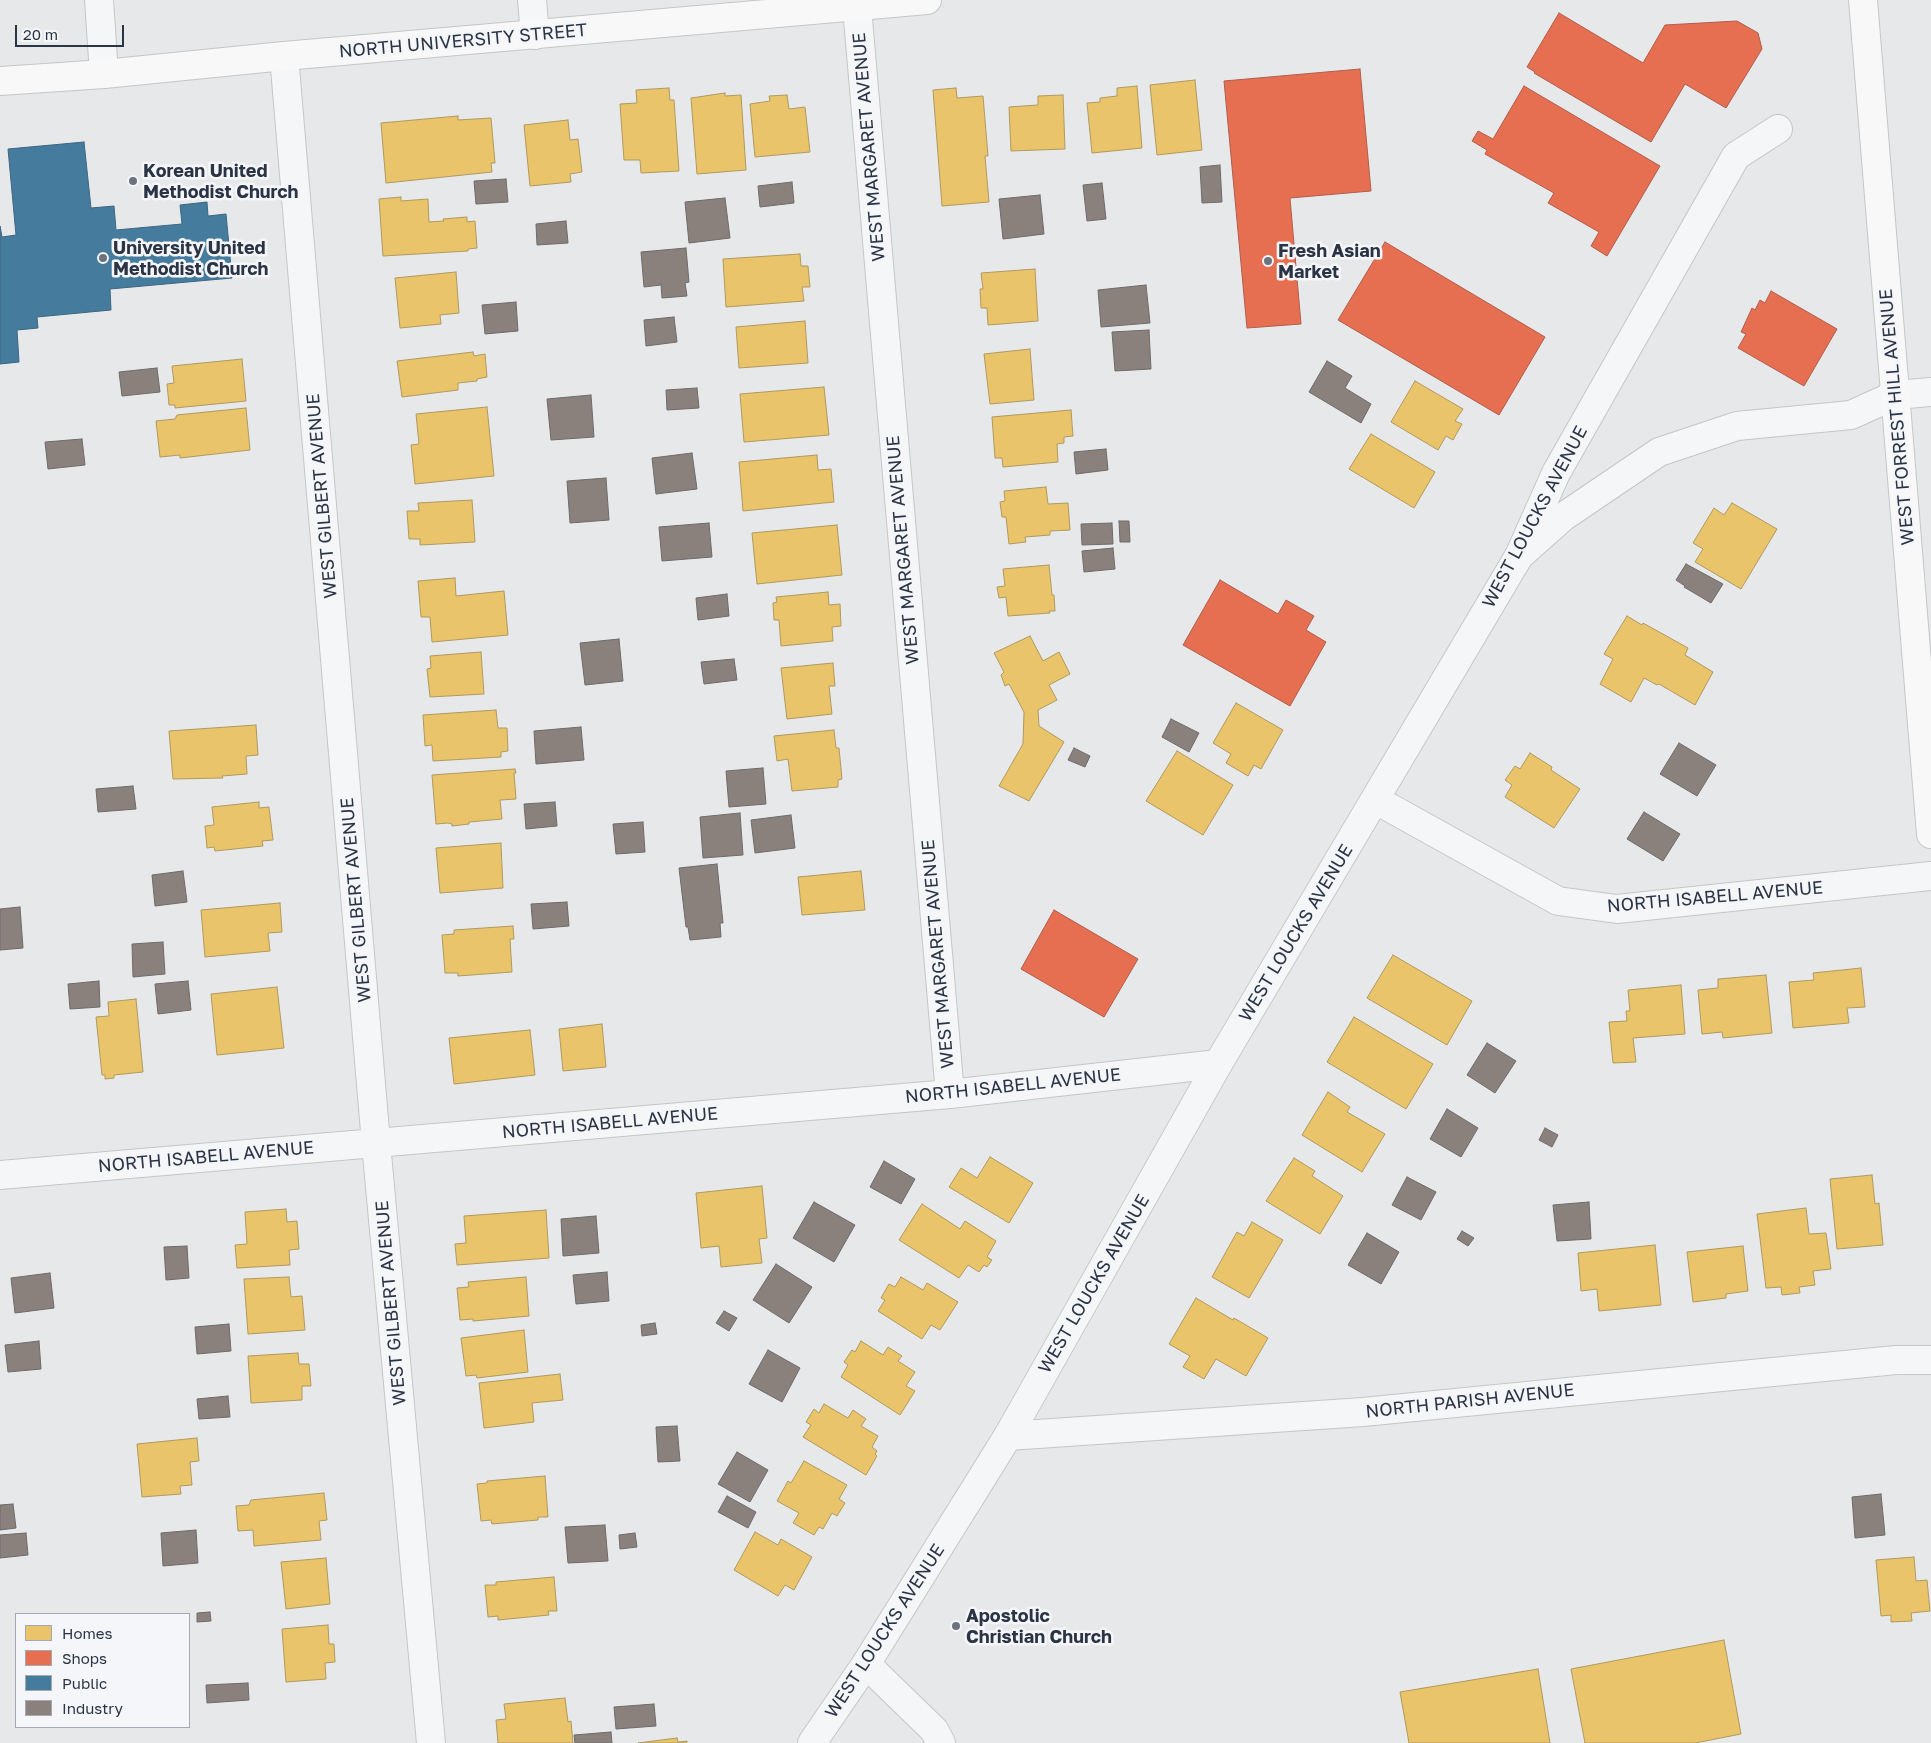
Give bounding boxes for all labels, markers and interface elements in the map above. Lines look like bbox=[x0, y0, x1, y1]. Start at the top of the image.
scale bar bbox=[18, 15, 126, 47]
street label: NORTH UNIVERSITY STREET bbox=[338, 19, 588, 63]
text: 20 m bbox=[23, 25, 58, 43]
street label: WEST MARGARET AVENUE bbox=[848, 32, 890, 262]
place label: Korean United Methodist Church bbox=[143, 160, 299, 202]
marker: Korean United Methodist Church bbox=[127, 175, 139, 187]
place label: University United Methodist Church bbox=[113, 237, 269, 280]
place label: Fresh Asian Market bbox=[1278, 240, 1381, 282]
marker: University United Methodist Church bbox=[97, 252, 109, 264]
marker: Fresh Asian Market bbox=[1262, 255, 1274, 267]
street label: WEST FORREST HILL AVENUE bbox=[1875, 288, 1919, 546]
street label: WEST GILBERT AVENUE bbox=[302, 392, 342, 600]
street label: WEST LOUCKS AVENUE bbox=[1478, 422, 1592, 612]
street label: WEST MARGARET AVENUE bbox=[882, 435, 924, 665]
street label: WEST GILBERT AVENUE bbox=[336, 796, 376, 1004]
street label: WEST MARGARET AVENUE bbox=[917, 839, 959, 1069]
street label: WEST LOUCKS AVENUE bbox=[1235, 840, 1357, 1026]
street label: NORTH ISABELL AVENUE bbox=[1606, 877, 1824, 917]
street label: NORTH ISABELL AVENUE bbox=[904, 1064, 1122, 1108]
street label: NORTH ISABELL AVENUE bbox=[501, 1103, 719, 1143]
street label: NORTH ISABELL AVENUE bbox=[97, 1137, 315, 1177]
street label: WEST LOUCKS AVENUE bbox=[1034, 1191, 1154, 1377]
street label: WEST GILBERT AVENUE bbox=[371, 1199, 411, 1407]
street label: NORTH PARISH AVENUE bbox=[1365, 1379, 1575, 1423]
street label: WEST LOUCKS AVENUE bbox=[821, 1540, 949, 1722]
place label: Apostolic Christian Church bbox=[966, 1605, 1112, 1648]
legend bbox=[15, 1613, 190, 1728]
marker: Apostolic Christian Church bbox=[950, 1620, 962, 1632]
text: Homes bbox=[62, 1624, 112, 1642]
text: Shops bbox=[62, 1649, 107, 1667]
text: Public bbox=[62, 1674, 107, 1692]
text: Industry bbox=[62, 1699, 123, 1717]

